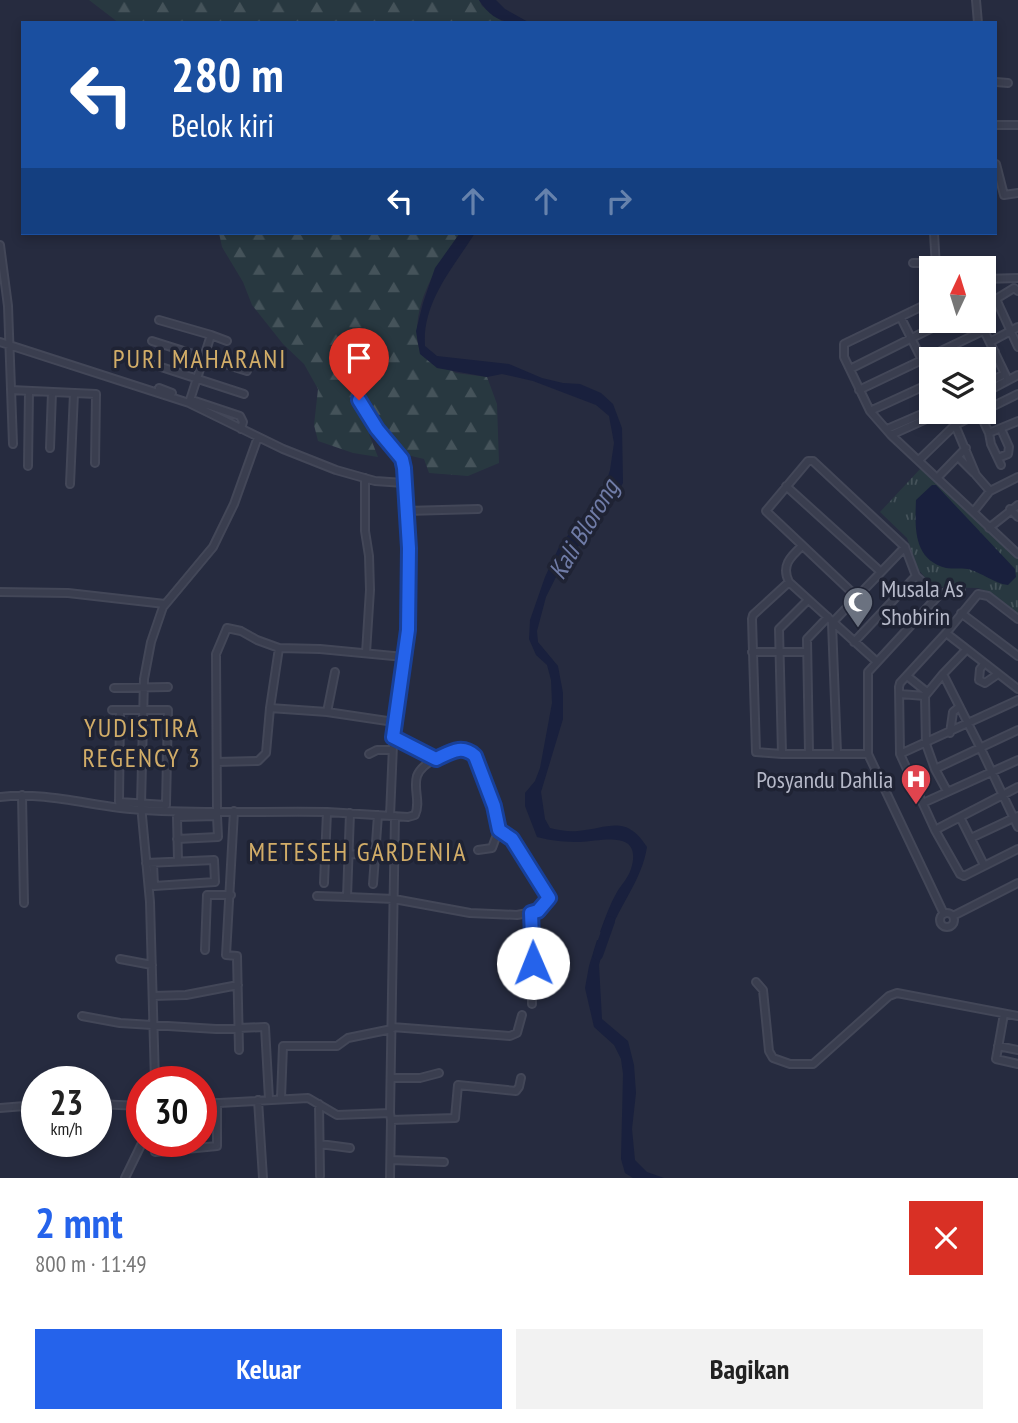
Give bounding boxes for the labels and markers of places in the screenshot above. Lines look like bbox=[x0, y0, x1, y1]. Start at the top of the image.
pin bbox=[329, 328, 389, 400]
place label: Musala As Shobirin bbox=[881, 573, 964, 632]
mosque icon: Musala As Shobirin bbox=[841, 585, 875, 629]
hospital icon: Posyandu Dahlia bbox=[899, 762, 933, 806]
place label: Posyandu Dahlia bbox=[756, 764, 893, 795]

